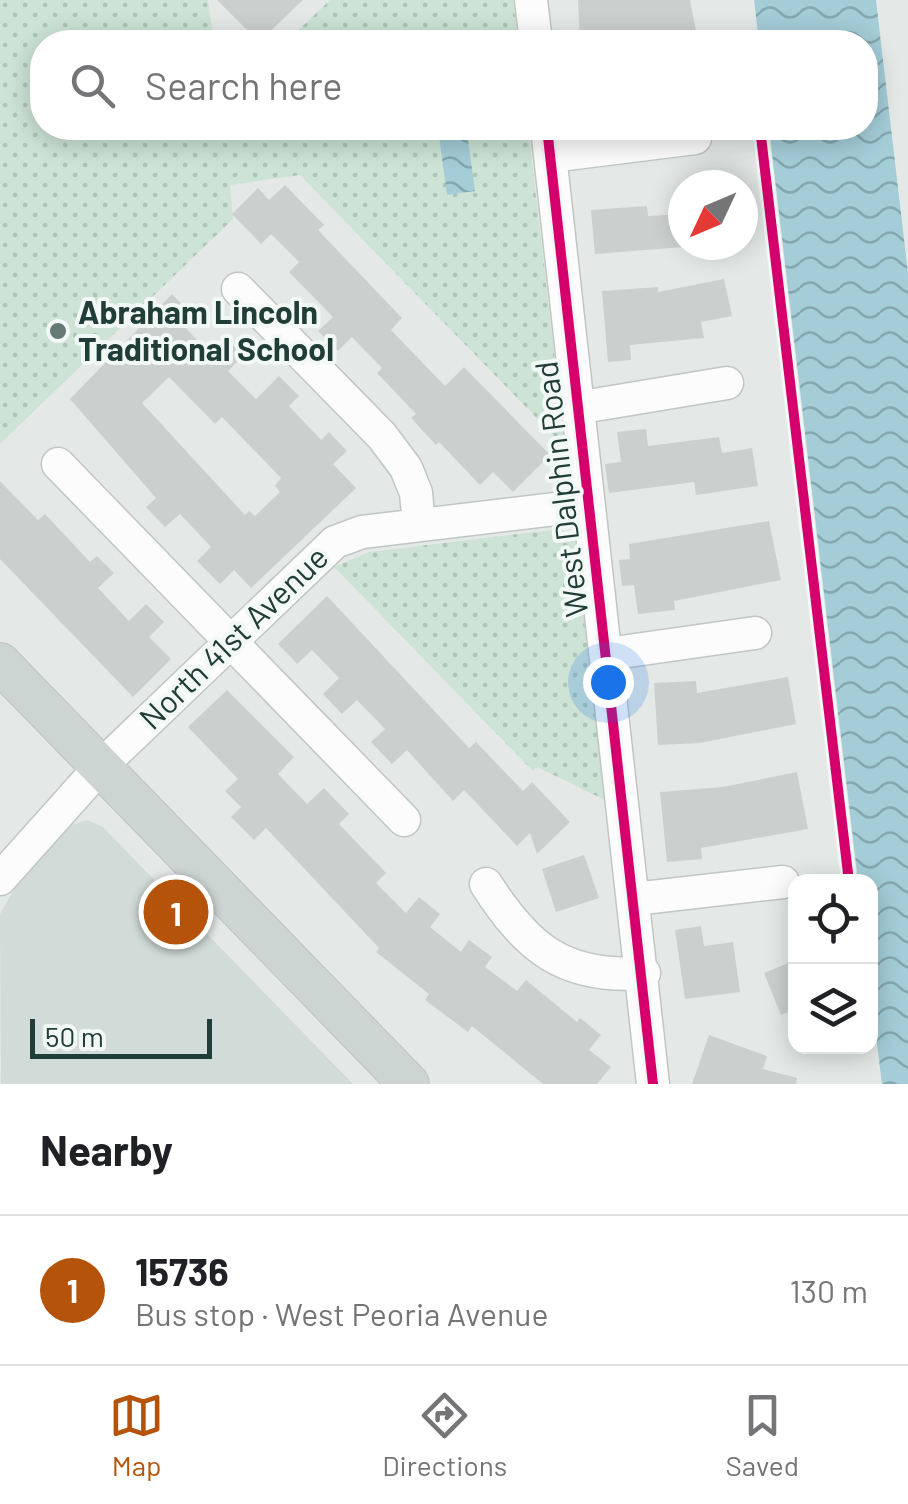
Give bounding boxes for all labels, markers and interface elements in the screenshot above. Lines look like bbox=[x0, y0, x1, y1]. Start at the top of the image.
search box bbox=[30, 30, 878, 140]
icon: search bbox=[65, 58, 120, 113]
text: Search here bbox=[145, 62, 343, 108]
north arrow bbox=[668, 170, 758, 260]
place label: Abraham Lincoln Traditional School bbox=[78, 292, 334, 367]
marker: Abraham Lincoln Traditional School bbox=[47, 320, 69, 342]
street label: West Dalphin Road bbox=[525, 359, 595, 619]
street label: North 41st Avenue bbox=[130, 537, 335, 736]
your location bbox=[583, 657, 634, 708]
pin: 1 bbox=[144, 874, 208, 950]
map controls bbox=[788, 874, 878, 1054]
button: locate bbox=[788, 874, 878, 964]
button: layers bbox=[788, 964, 878, 1054]
scale bar bbox=[30, 1014, 212, 1058]
text: 50 m bbox=[45, 1019, 104, 1053]
text: Nearby bbox=[40, 1124, 173, 1174]
text: 15736 bbox=[135, 1248, 229, 1294]
text: 1 bbox=[67, 1271, 78, 1309]
text: 130 m bbox=[789, 1271, 868, 1309]
text: Bus stop · West Peoria Avenue bbox=[135, 1294, 549, 1332]
tab: Map bbox=[109, 1388, 164, 1482]
tab: Directions bbox=[382, 1388, 507, 1482]
tab: Saved bbox=[725, 1388, 799, 1482]

